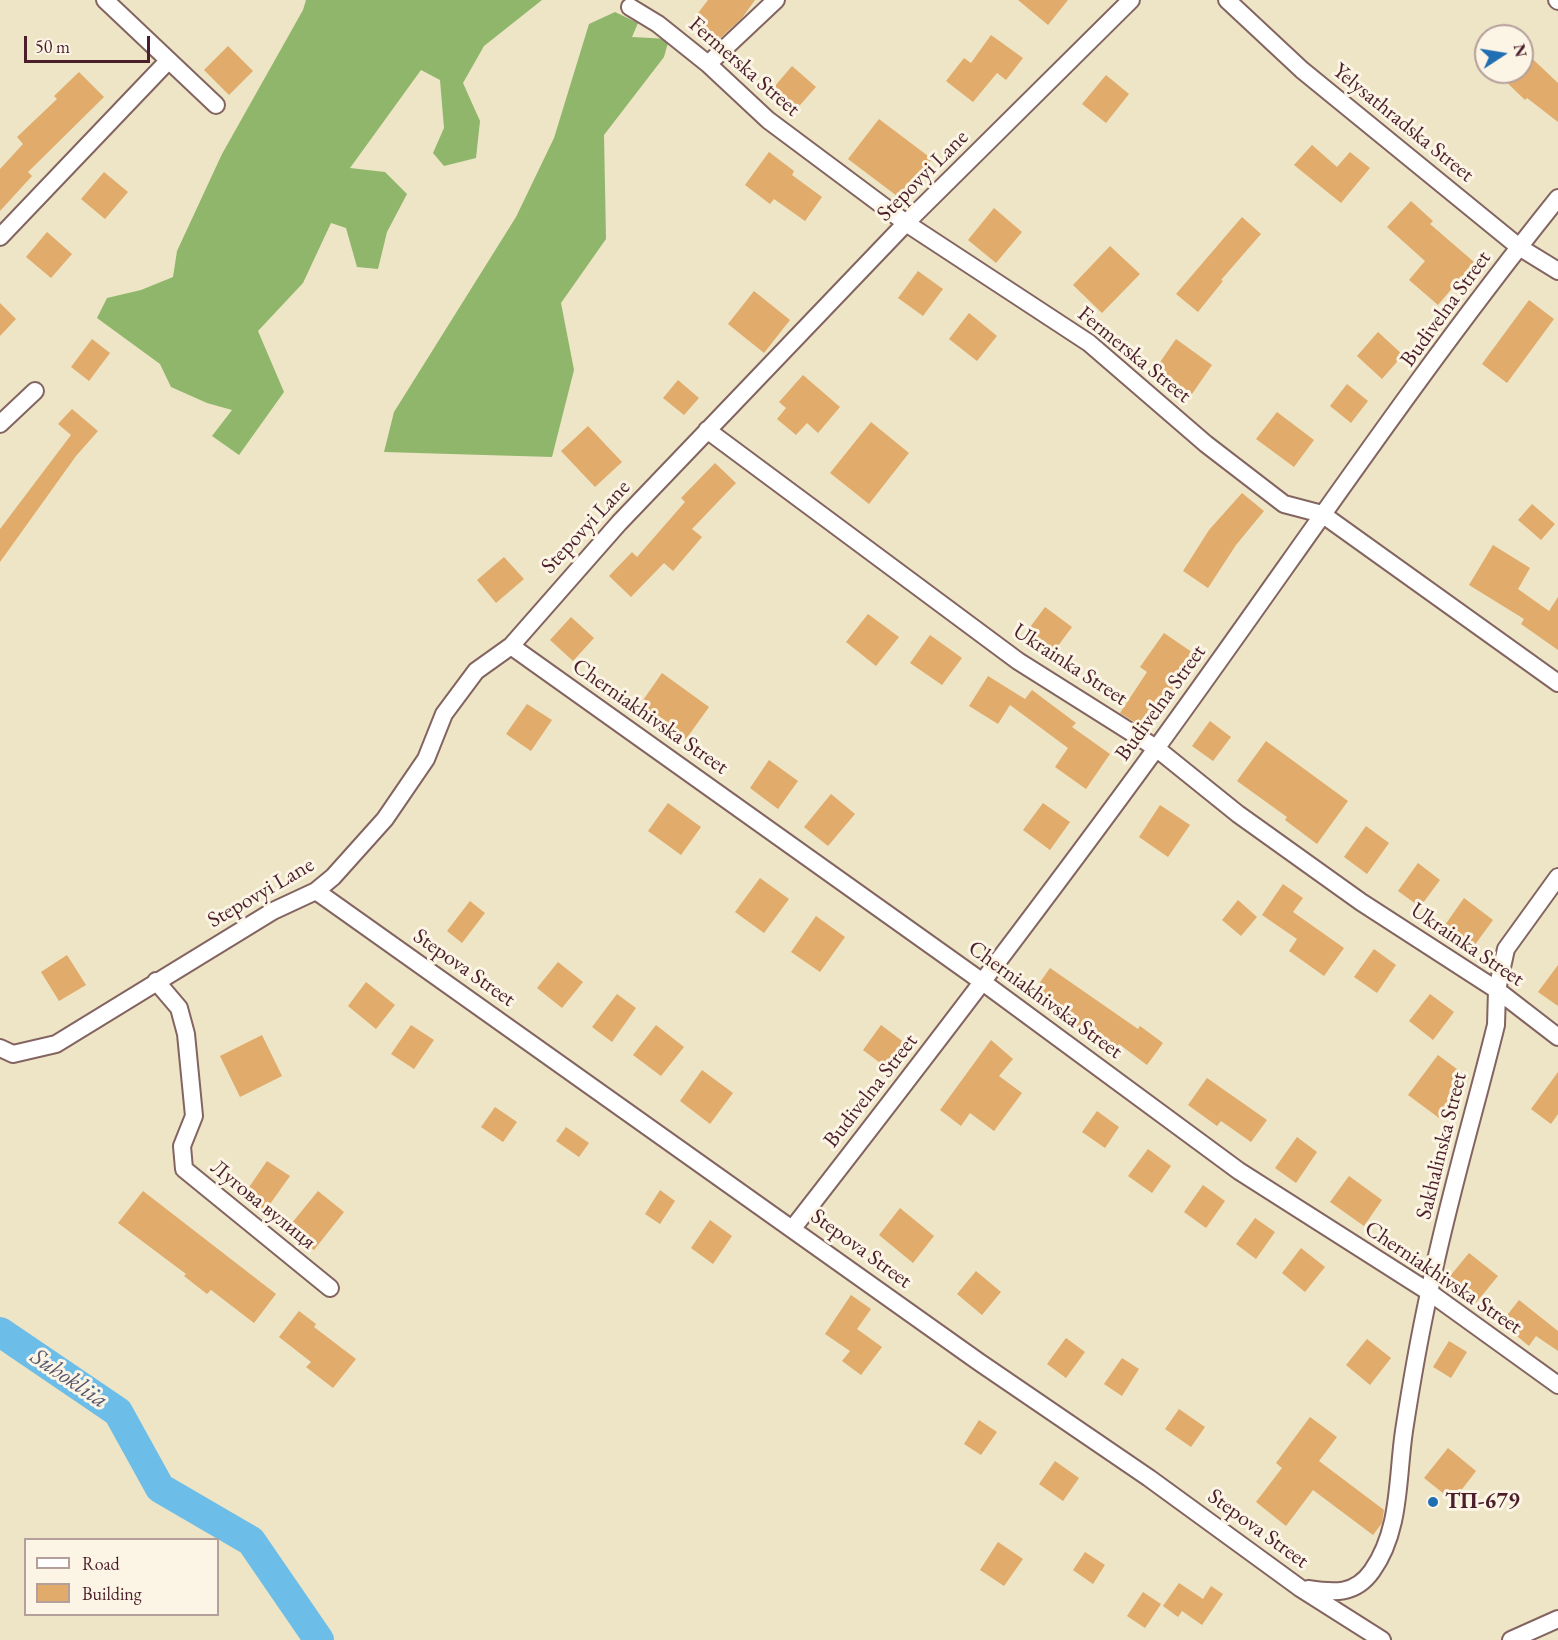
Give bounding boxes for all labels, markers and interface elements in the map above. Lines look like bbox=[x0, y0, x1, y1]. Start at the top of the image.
street label: Fermerska Street bbox=[683, 12, 805, 122]
scale bar bbox=[27, 24, 153, 62]
north arrow bbox=[1474, 24, 1534, 84]
text: 50 m bbox=[35, 35, 70, 58]
text: N bbox=[1509, 42, 1532, 59]
street label: Yelysathradska Street bbox=[1327, 58, 1479, 188]
street label: Stepovyi Lane bbox=[872, 125, 974, 227]
street label: Budivelna Street bbox=[1395, 246, 1497, 372]
street label: Fermerska Street bbox=[1072, 301, 1196, 409]
street label: Stepovyi Lane bbox=[536, 475, 636, 579]
street label: Ukrainka Street bbox=[1008, 618, 1132, 712]
street label: Budivelna Street bbox=[1110, 640, 1212, 766]
street label: Cherniakhivska Street bbox=[567, 653, 733, 781]
street label: Stepovyi Lane bbox=[203, 852, 319, 934]
street label: Ukrainka Street bbox=[1405, 897, 1529, 993]
street label: Stepova Street bbox=[408, 923, 520, 1013]
street label: Cherniakhivska Street bbox=[963, 935, 1127, 1065]
street label: Budivelna Street bbox=[818, 1029, 924, 1153]
street label: Sakhalinska Street bbox=[1411, 1070, 1473, 1222]
street label: Лугова вулиця bbox=[205, 1155, 321, 1255]
street label: Stepova Street bbox=[805, 1203, 917, 1295]
street label: Cherniakhivska Street bbox=[1359, 1216, 1527, 1340]
water label: Suhokliia bbox=[25, 1343, 113, 1415]
street label: Stepova Street bbox=[1202, 1483, 1314, 1575]
place label: ТП-679 bbox=[1445, 1489, 1520, 1515]
marker: ТП-679 bbox=[1426, 1495, 1440, 1509]
legend bbox=[24, 1538, 219, 1616]
text: Road bbox=[82, 1552, 120, 1575]
text: Building bbox=[82, 1582, 142, 1605]

